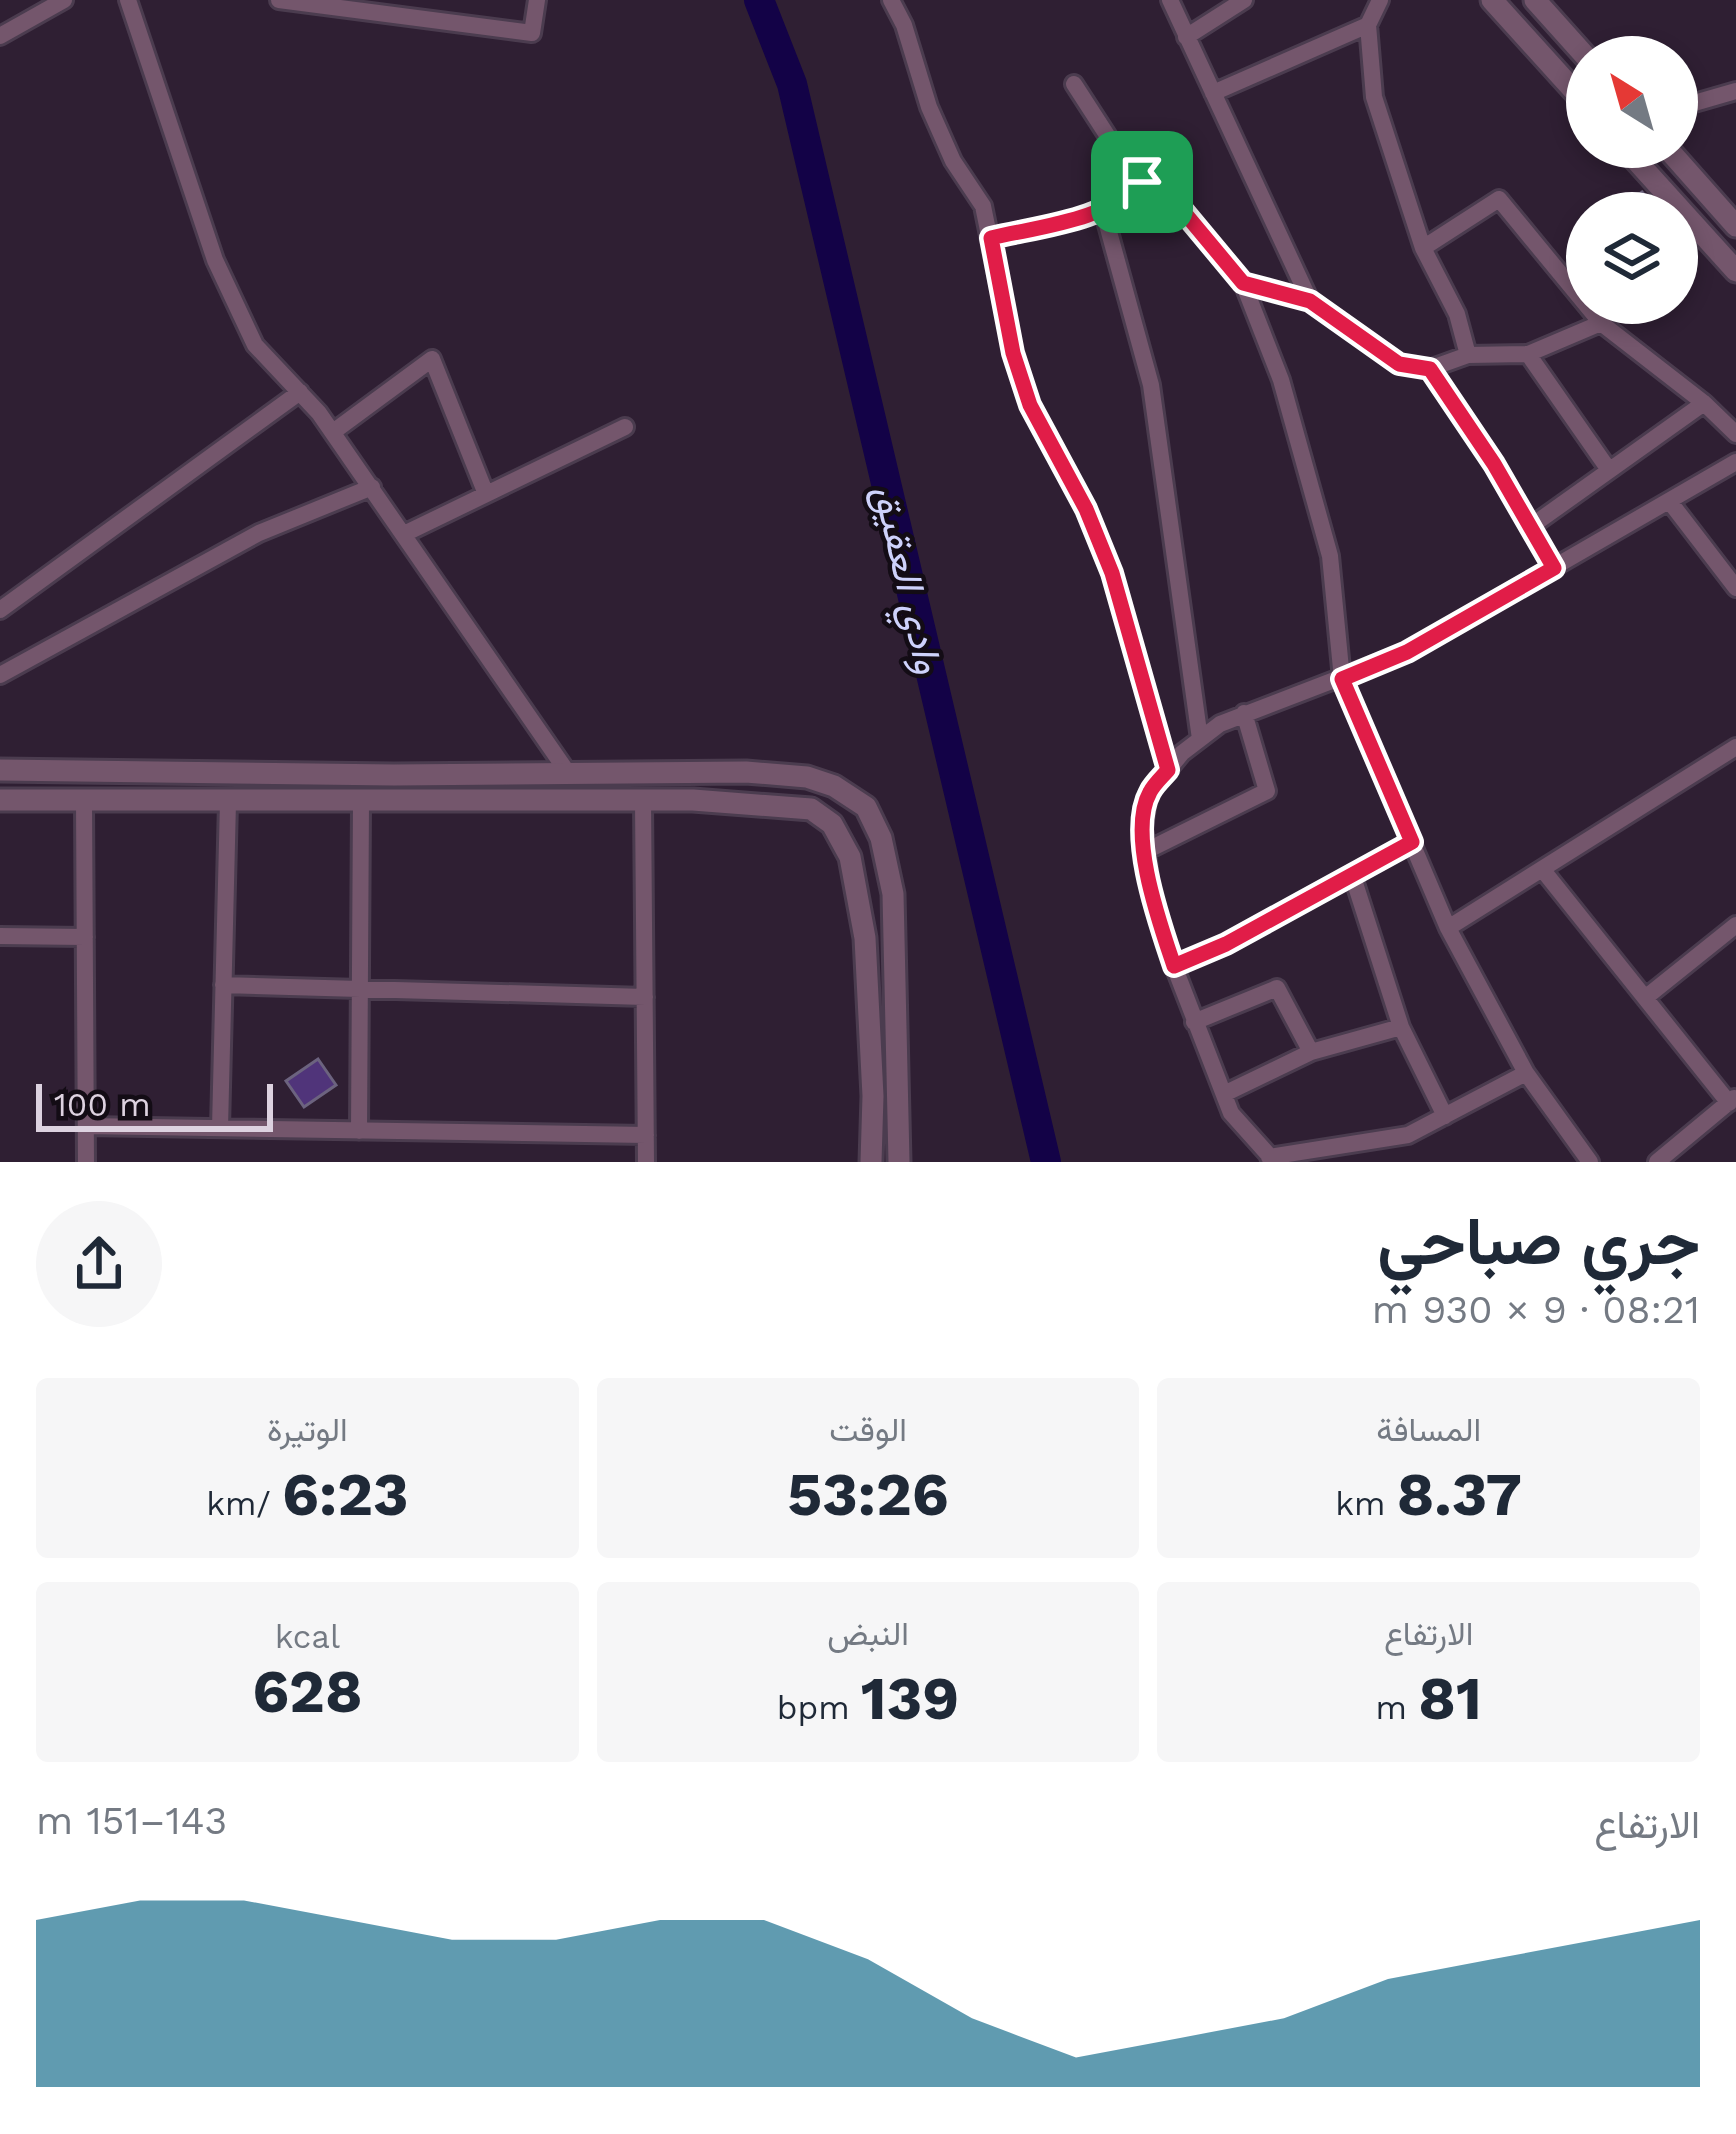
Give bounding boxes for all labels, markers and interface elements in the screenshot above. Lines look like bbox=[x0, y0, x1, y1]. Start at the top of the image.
north arrow bbox=[1566, 36, 1698, 168]
map controls bbox=[1566, 36, 1698, 324]
pin bbox=[1091, 131, 1193, 233]
icon: arrive bbox=[1109, 149, 1175, 215]
button: layers bbox=[1566, 192, 1698, 324]
water label: وادي العقيق bbox=[856, 481, 952, 680]
scale bar bbox=[36, 1078, 273, 1131]
text: 100 m bbox=[54, 1085, 151, 1124]
button: share bbox=[36, 1201, 162, 1327]
text: جري صباحي bbox=[1377, 1203, 1700, 1280]
text: 08:21 · 9 × 930 m bbox=[1372, 1287, 1700, 1332]
text: الوتيرة bbox=[267, 1410, 348, 1449]
text: الوقت bbox=[829, 1410, 907, 1449]
text: المسافة bbox=[1376, 1410, 1481, 1449]
text: 6:23 bbox=[282, 1459, 408, 1530]
text: 53:26 bbox=[787, 1459, 949, 1530]
text: 8.37 bbox=[1397, 1459, 1522, 1530]
text: /km bbox=[206, 1484, 282, 1523]
text: km bbox=[1335, 1484, 1397, 1523]
text: النبض bbox=[827, 1614, 909, 1653]
text: الارتفاع bbox=[1384, 1614, 1473, 1653]
text: kcal bbox=[275, 1617, 340, 1656]
text: 628 bbox=[252, 1656, 363, 1727]
text: 139 bbox=[861, 1663, 959, 1734]
text: 81 bbox=[1418, 1663, 1482, 1734]
text: bpm bbox=[777, 1688, 861, 1727]
text: m bbox=[1376, 1688, 1418, 1727]
text: 143–151 m bbox=[36, 1798, 227, 1843]
text: الارتفاع bbox=[1594, 1802, 1700, 1847]

